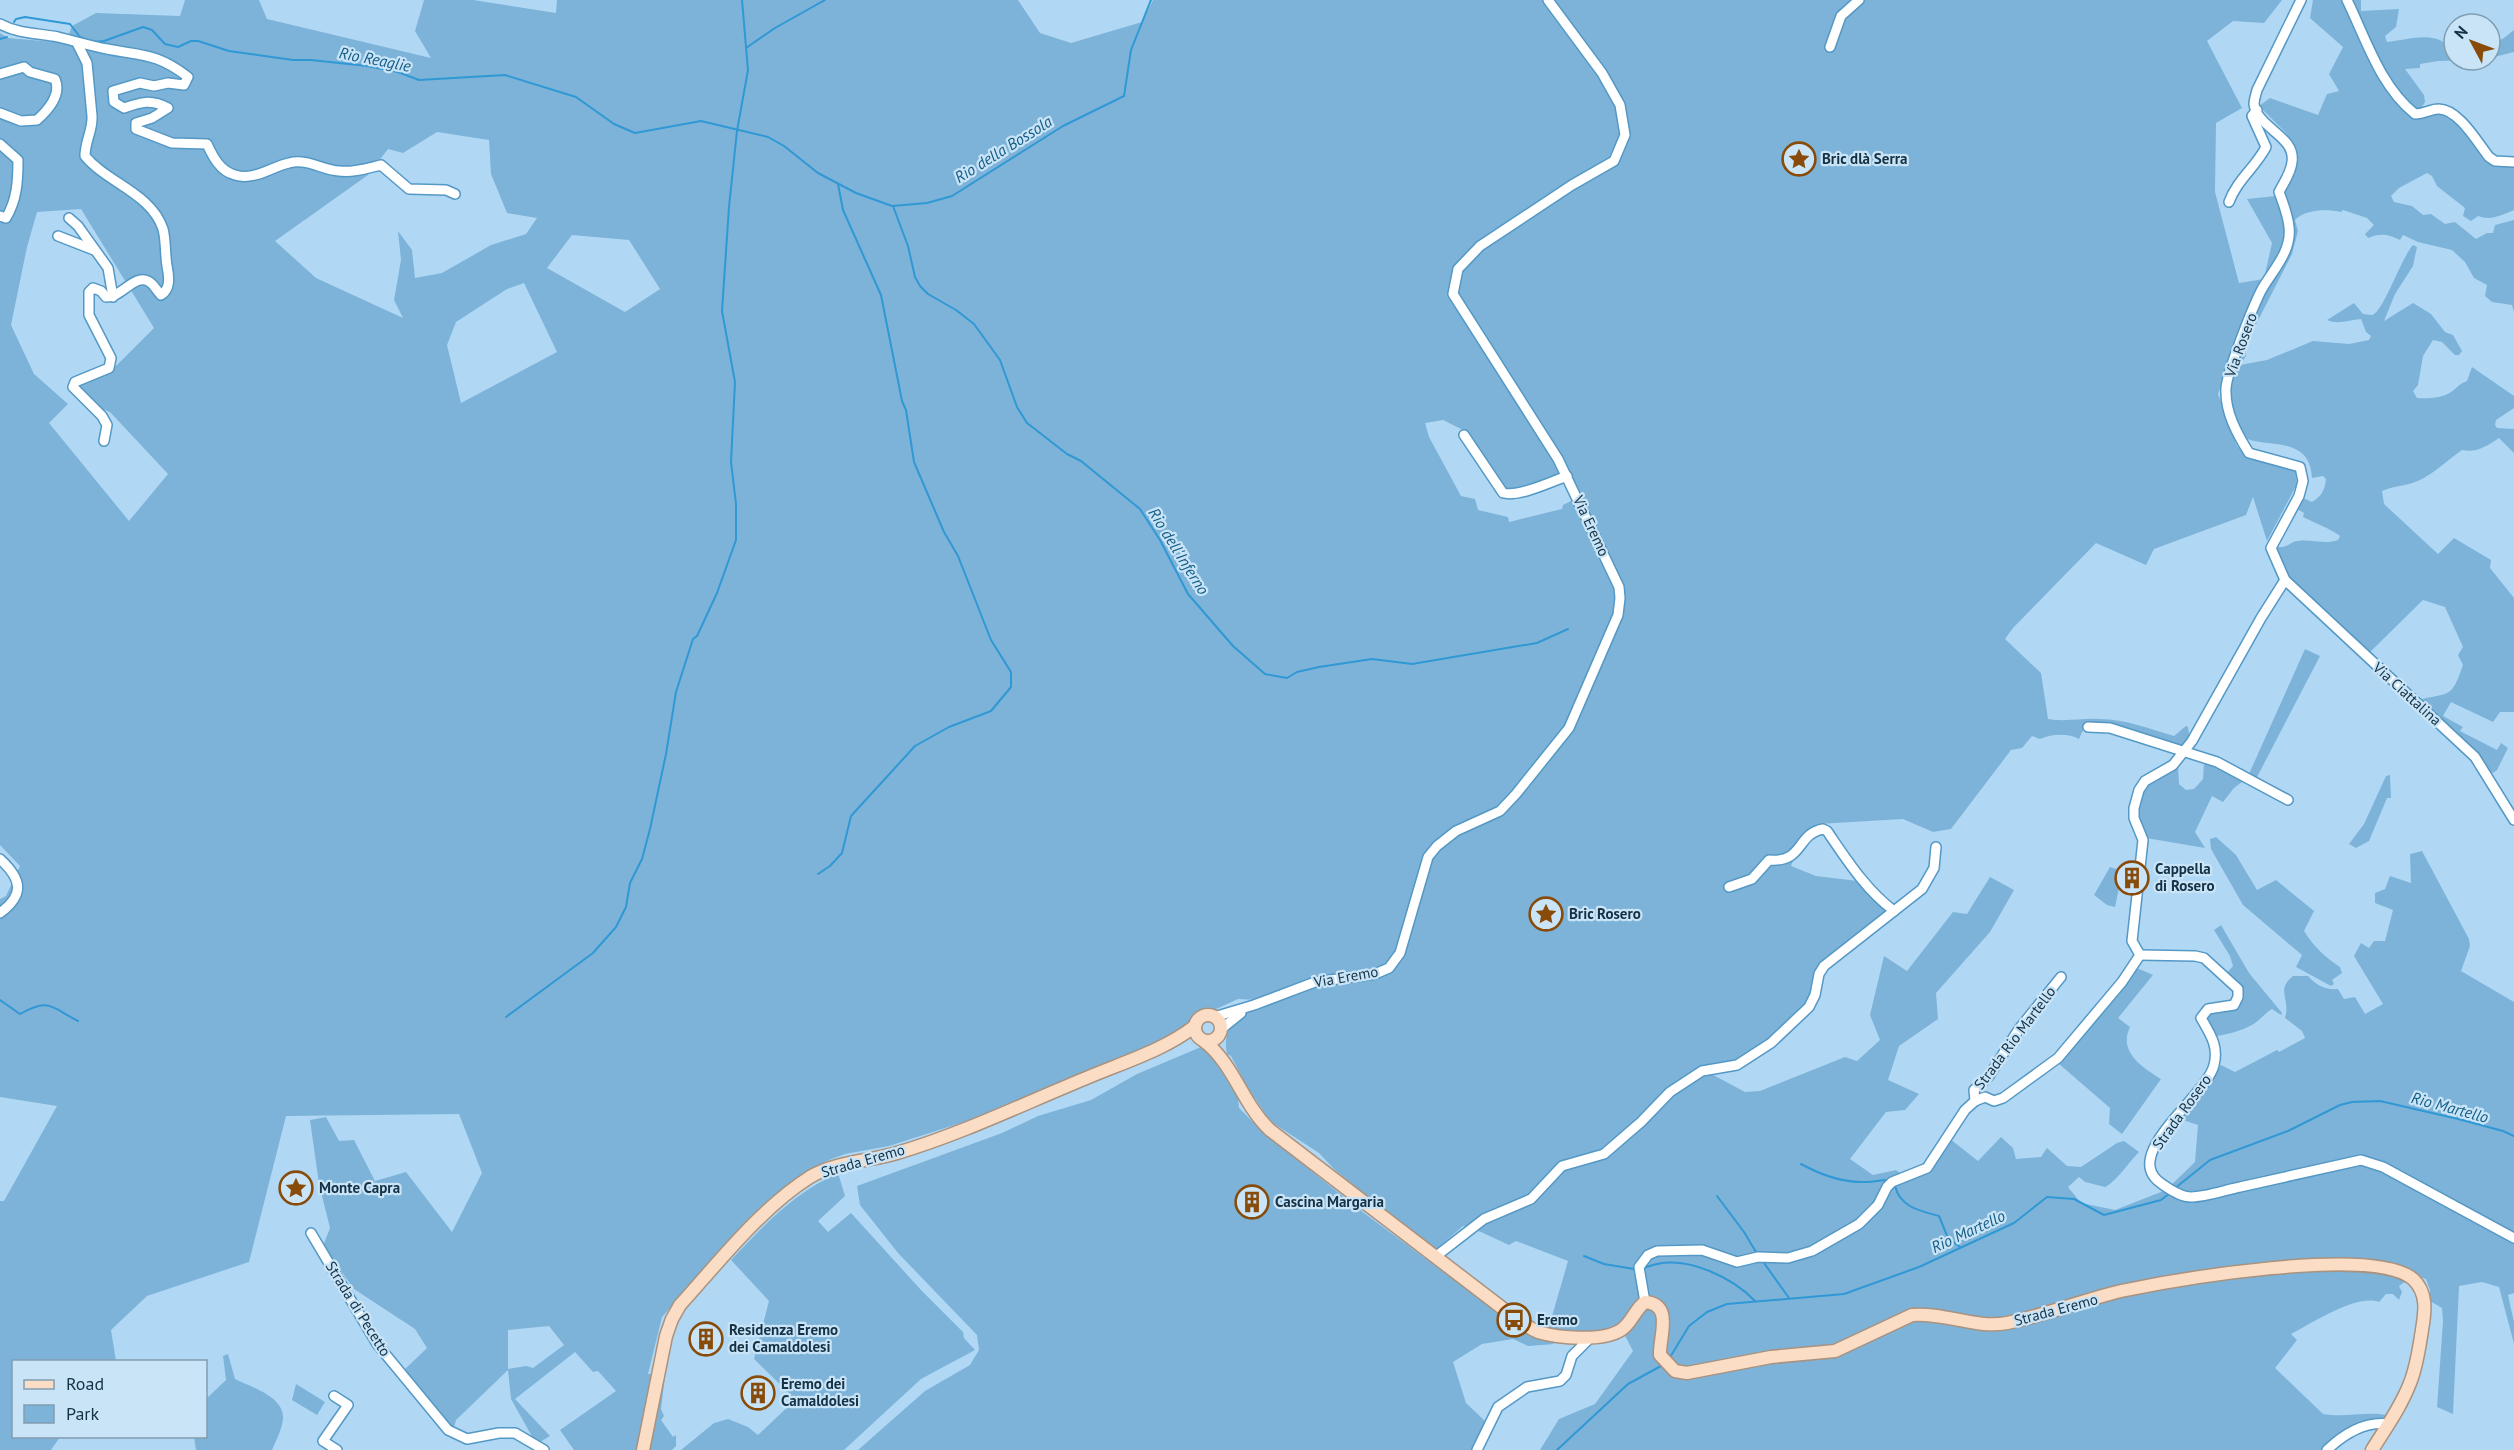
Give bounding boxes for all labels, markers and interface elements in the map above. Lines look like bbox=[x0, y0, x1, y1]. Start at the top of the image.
north arrow bbox=[2442, 12, 2502, 72]
text: N bbox=[2450, 22, 2472, 43]
water label: Rio Reaglie bbox=[337, 42, 413, 76]
water label: Rio della Bossola bbox=[951, 111, 1056, 187]
place icon: Bric dlà Serra bbox=[1781, 141, 1817, 177]
place label: Bric dlà Serra bbox=[1822, 149, 1907, 168]
street label: Via Rosero bbox=[2220, 310, 2261, 381]
street label: Via Eremo bbox=[1569, 491, 1614, 559]
water label: Rio dell'Inferno bbox=[1144, 504, 1214, 598]
street label: Via Ciattalina bbox=[2368, 657, 2446, 729]
place label: Cappella di Rosero bbox=[2155, 859, 2215, 895]
building icon: Cappella di Rosero bbox=[2114, 860, 2150, 896]
place icon: Bric Rosero bbox=[1528, 896, 1564, 932]
place label: Bric Rosero bbox=[1569, 904, 1641, 923]
street label: Via Eremo bbox=[1311, 962, 1380, 992]
street label: Strada Rio Martello bbox=[1970, 982, 2060, 1093]
street label: Strada Rosero bbox=[2148, 1070, 2215, 1153]
water label: Rio Martello bbox=[2409, 1087, 2491, 1127]
street label: Strada Eremo bbox=[819, 1140, 907, 1182]
place icon: Monte Capra bbox=[278, 1170, 314, 1206]
place label: Monte Capra bbox=[319, 1178, 400, 1197]
building icon: Cascina Margaria bbox=[1234, 1184, 1270, 1220]
place label: Cascina Margaria bbox=[1275, 1192, 1384, 1211]
water label: Rio Martello bbox=[1928, 1205, 2008, 1257]
street label: Strada di Pecetto bbox=[322, 1258, 395, 1360]
street label: Strada Eremo bbox=[2012, 1289, 2100, 1330]
bus stop icon: Eremo bbox=[1496, 1302, 1532, 1338]
place label: Eremo bbox=[1537, 1310, 1578, 1329]
place label: Residenza Eremo dei Camaldolesi bbox=[729, 1320, 838, 1356]
building icon: Residenza Eremo dei Camaldolesi bbox=[688, 1321, 724, 1357]
legend bbox=[12, 1360, 207, 1438]
text: Road bbox=[66, 1372, 104, 1395]
place label: Eremo dei Camaldolesi bbox=[781, 1374, 859, 1410]
building icon: Eremo dei Camaldolesi bbox=[740, 1375, 776, 1411]
text: Park bbox=[66, 1402, 99, 1425]

